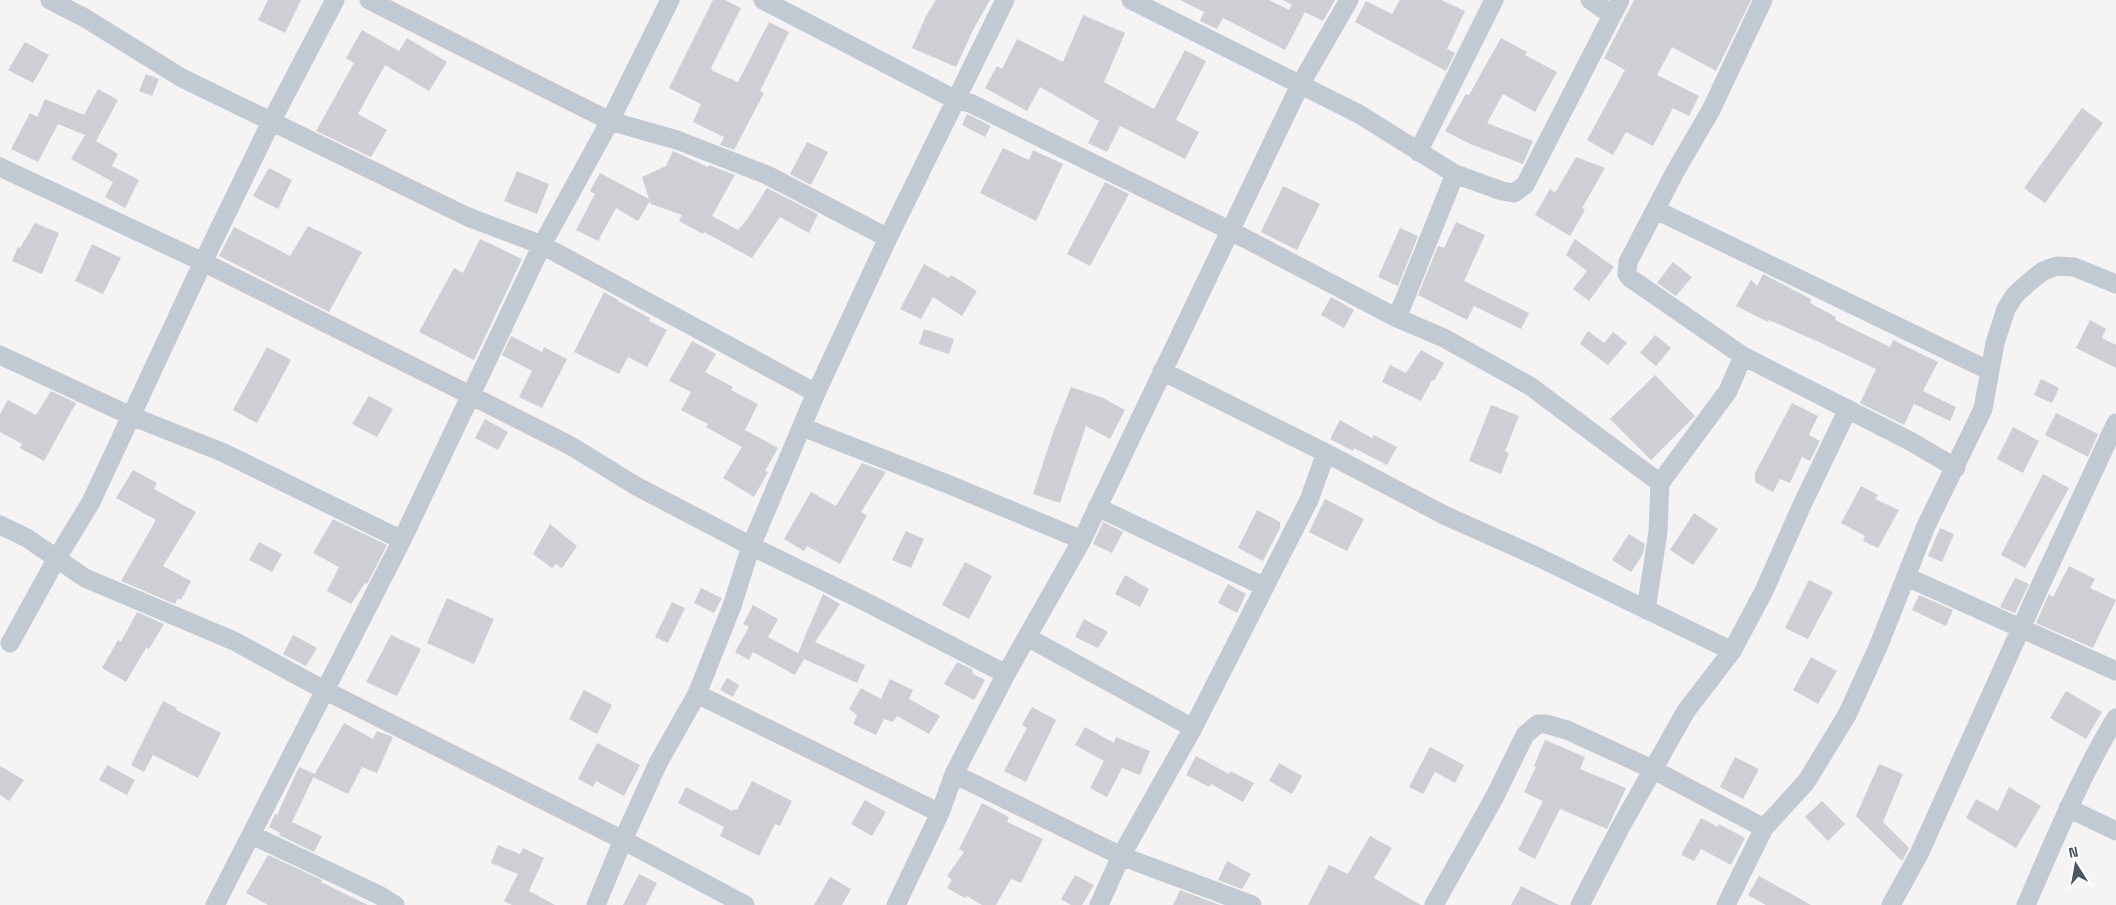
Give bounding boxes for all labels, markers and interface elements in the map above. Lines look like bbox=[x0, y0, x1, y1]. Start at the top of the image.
north arrow bbox=[2051, 840, 2101, 890]
text: N bbox=[2067, 843, 2080, 862]

